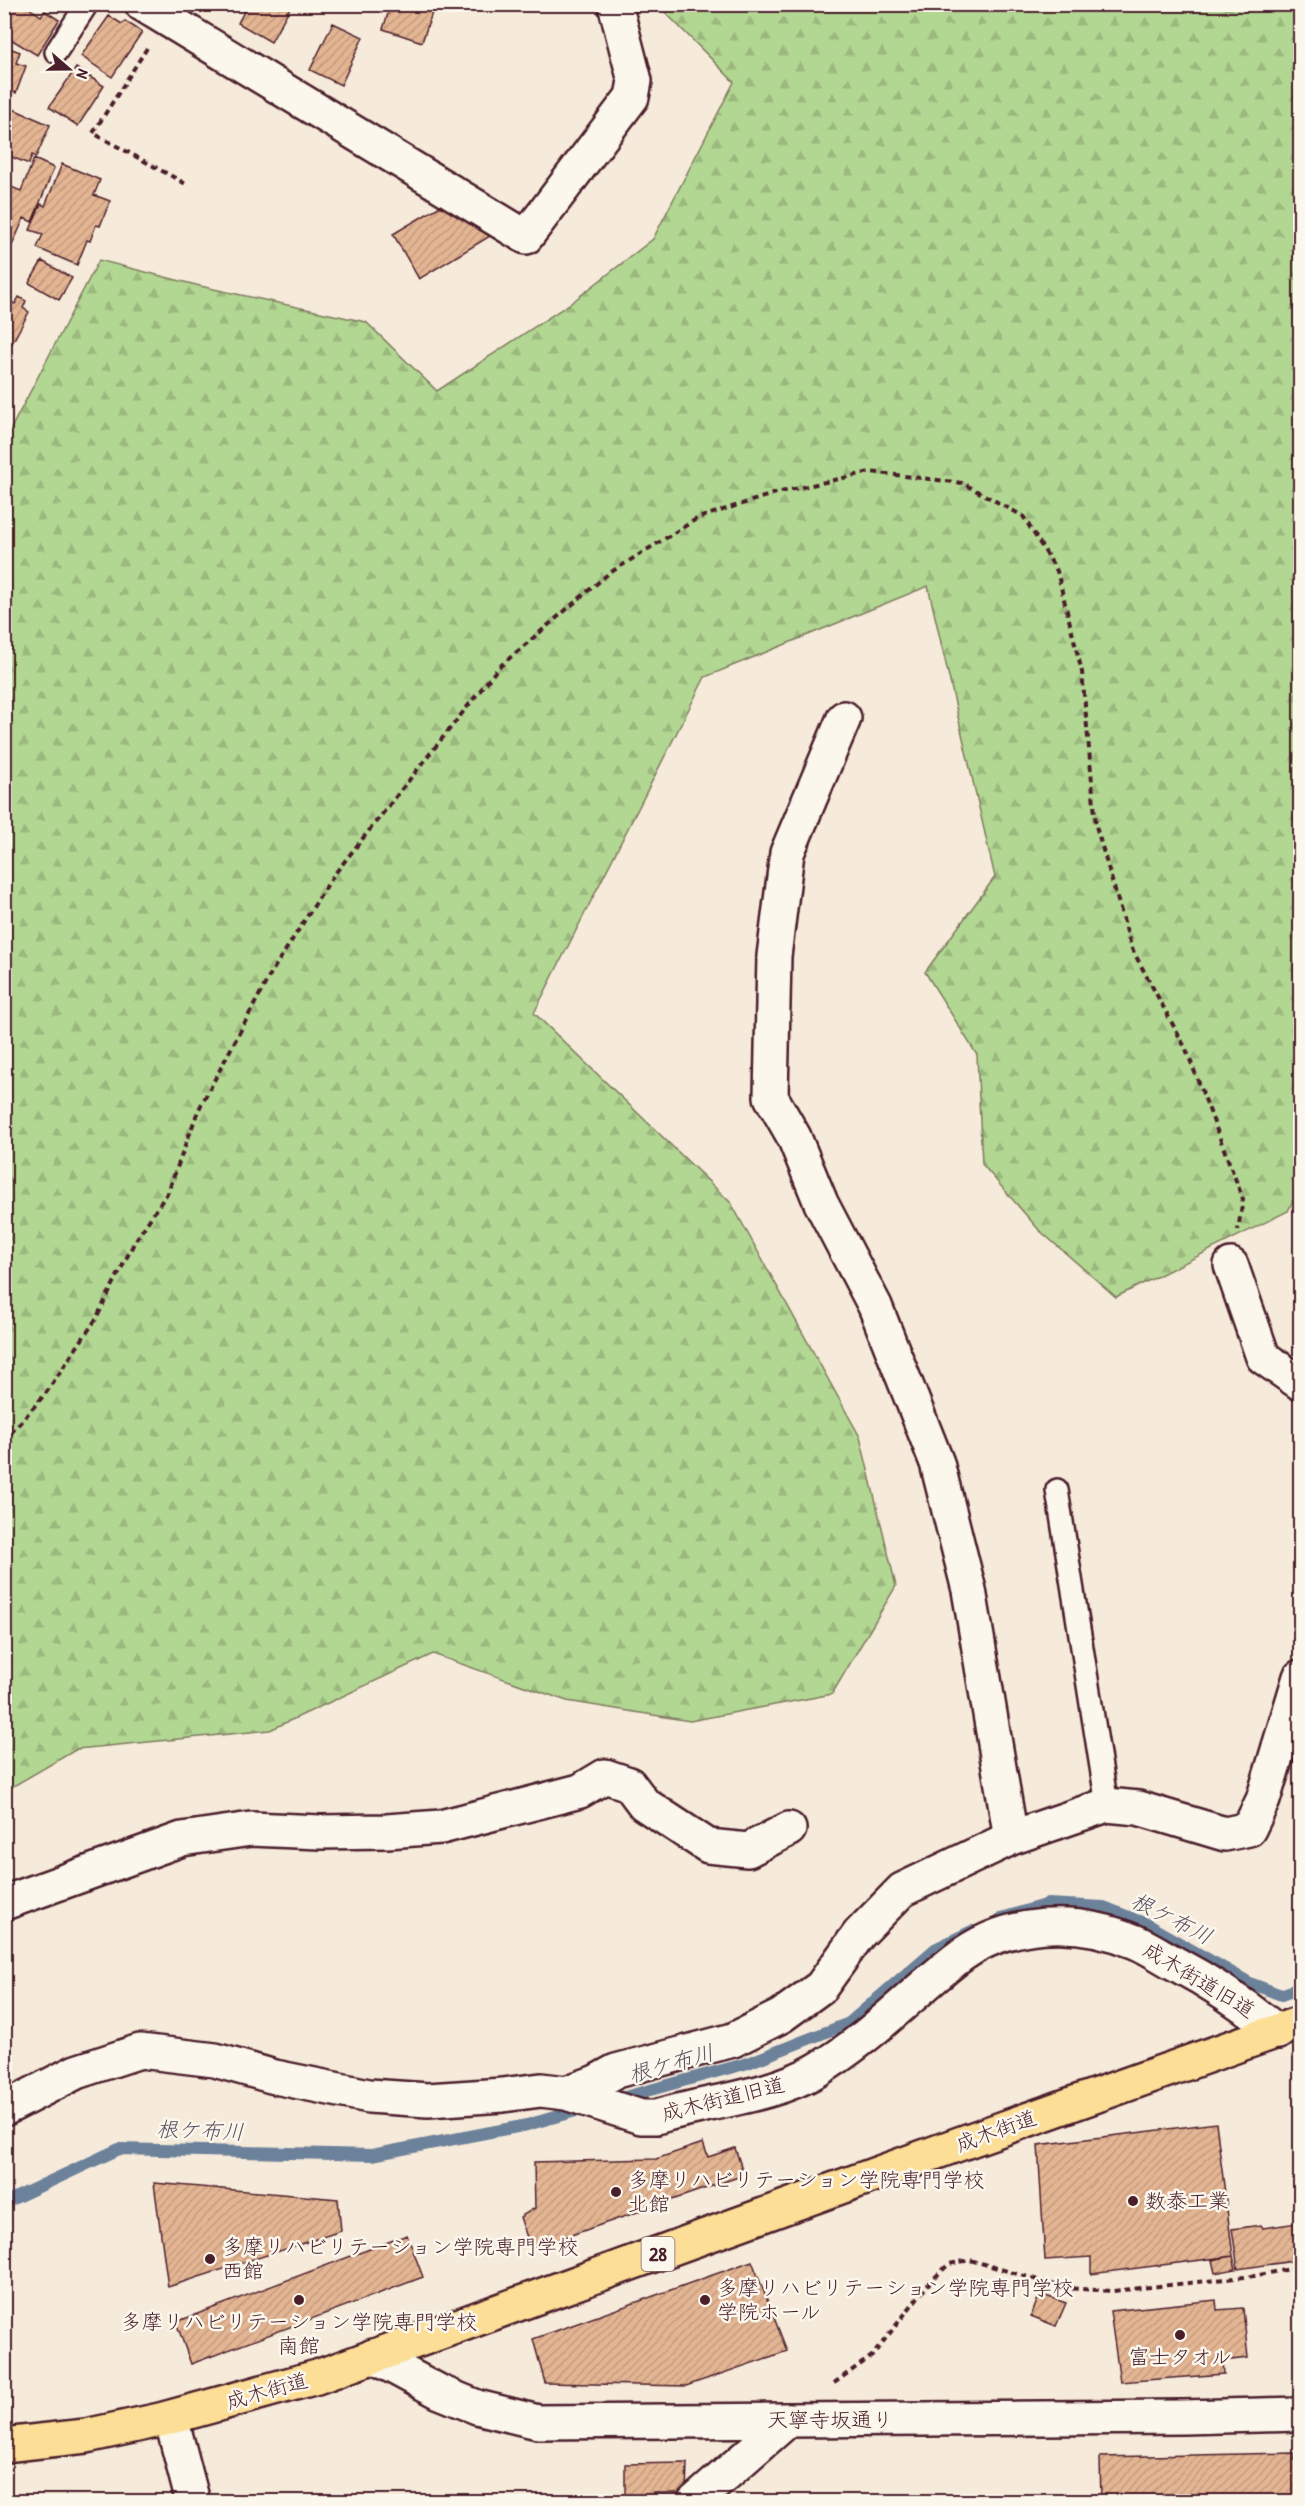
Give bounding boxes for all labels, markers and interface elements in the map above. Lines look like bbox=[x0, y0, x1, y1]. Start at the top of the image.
north arrow bbox=[39, 39, 99, 99]
text: N bbox=[71, 66, 95, 82]
water label: 根ケ布川 bbox=[1126, 1885, 1218, 1951]
street label: 成木街道旧道 bbox=[1138, 1935, 1261, 2024]
water label: 根ケ布川 bbox=[625, 2036, 717, 2090]
street label: 成木街道旧道 bbox=[658, 2069, 788, 2128]
street label: 成木街道 bbox=[951, 2103, 1040, 2159]
water label: 根ケ布川 bbox=[155, 2113, 245, 2147]
place label: 多摩リハビリテーション学院専門学校 北館 bbox=[628, 2165, 985, 2218]
marker: 多摩リハビリテーション学院専門学校 北館 bbox=[609, 2185, 623, 2199]
place label: 数泰工業 bbox=[1145, 2186, 1229, 2215]
marker: 数泰工業 bbox=[1126, 2194, 1140, 2208]
place label: 多摩リハビリテーション学院専門学校 西館 bbox=[222, 2232, 579, 2285]
road number: 28 bbox=[642, 2237, 674, 2271]
marker: 多摩リハビリテーション学院専門学校 西館 bbox=[203, 2252, 217, 2266]
place label: 多摩リハビリテーション学院専門学校 学院ホール bbox=[717, 2273, 1074, 2326]
marker: 多摩リハビリテーション学院専門学校 南館 bbox=[292, 2293, 306, 2307]
marker: 多摩リハビリテーション学院専門学校 学院ホール bbox=[698, 2293, 712, 2307]
place label: 多摩リハビリテーション学院専門学校 南館 bbox=[121, 2307, 477, 2360]
marker: 富士タオル bbox=[1173, 2328, 1187, 2342]
place label: 富士タオル bbox=[1128, 2342, 1232, 2371]
street label: 成木街道 bbox=[222, 2365, 311, 2416]
street label: 天寧寺坂通り bbox=[767, 2405, 893, 2434]

